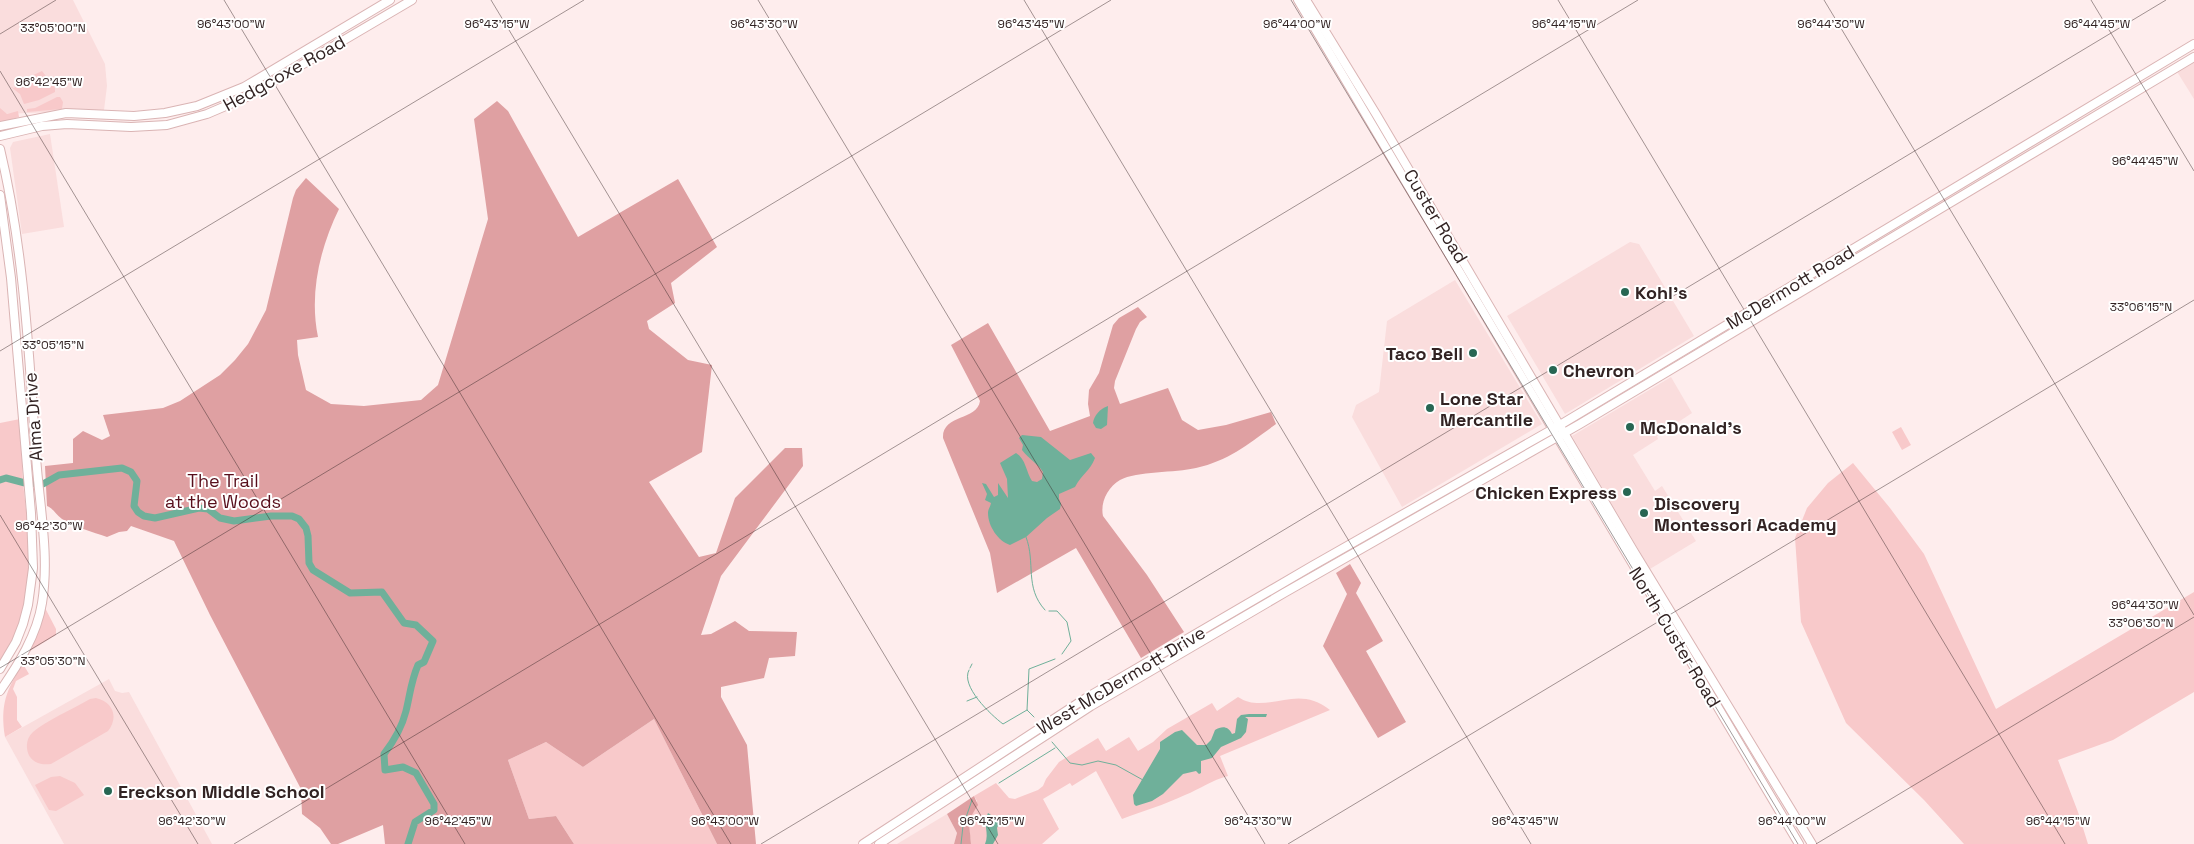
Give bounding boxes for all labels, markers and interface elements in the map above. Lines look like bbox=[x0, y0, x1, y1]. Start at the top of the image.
text: 96°43'00"W bbox=[197, 16, 265, 32]
text: 96°43'15"W bbox=[465, 16, 530, 32]
text: 96°43'30"W bbox=[730, 16, 798, 32]
text: 96°43'45"W bbox=[998, 16, 1065, 32]
text: 96°44'00"W bbox=[1263, 16, 1331, 32]
text: 96°44'15"W bbox=[1532, 16, 1597, 32]
text: 96°44'30"W bbox=[1797, 16, 1865, 32]
text: 96°44'45"W bbox=[2064, 16, 2131, 32]
text: 33°05'00"N bbox=[20, 20, 86, 36]
street label: Hedgcoxe Road bbox=[219, 30, 349, 116]
text: 96°42'45"W bbox=[16, 74, 83, 90]
text: 96°44'45"W bbox=[2112, 153, 2179, 169]
street label: Custer Road bbox=[1399, 165, 1473, 267]
street label: McDermott Road bbox=[1722, 240, 1858, 334]
place label: Kohl's bbox=[1635, 281, 1687, 304]
marker: Kohl's bbox=[1619, 286, 1631, 298]
text: 33°06'15"N bbox=[2110, 299, 2172, 315]
text: 33°05'15"N bbox=[22, 337, 84, 353]
place label: Taco Bell bbox=[1386, 342, 1463, 365]
marker: Taco Bell bbox=[1467, 347, 1479, 359]
place label: Chevron bbox=[1563, 359, 1635, 382]
marker: Chevron bbox=[1547, 364, 1559, 376]
street label: Alma Drive bbox=[18, 372, 48, 462]
place label: Lone Star Mercantile bbox=[1440, 387, 1533, 431]
marker: Lone Star Mercantile bbox=[1424, 402, 1436, 414]
place label: McDonald's bbox=[1640, 416, 1742, 439]
marker: McDonald's bbox=[1624, 421, 1636, 433]
park label: The Trail at the Woods bbox=[165, 469, 281, 513]
place label: Chicken Express bbox=[1475, 481, 1617, 504]
marker: Chicken Express bbox=[1621, 486, 1633, 498]
place label: Discovery Montessori Academy bbox=[1654, 492, 1837, 536]
marker: Discovery Montessori Academy bbox=[1638, 507, 1650, 519]
text: 96°42'30"W bbox=[15, 518, 83, 534]
street label: North Custer Road bbox=[1624, 563, 1726, 711]
text: 96°44'30"W bbox=[2111, 597, 2179, 613]
text: 33°06'30"N bbox=[2108, 615, 2174, 631]
street label: West McDermott Drive bbox=[1033, 621, 1209, 739]
text: 33°05'30"N bbox=[21, 653, 85, 669]
place label: Ereckson Middle School bbox=[118, 780, 324, 803]
marker: Ereckson Middle School bbox=[102, 785, 114, 797]
text: 96°42'30"W bbox=[158, 813, 226, 829]
text: 96°42'45"W bbox=[425, 813, 492, 829]
text: 96°43'00"W bbox=[691, 813, 759, 829]
text: 96°43'15"W bbox=[960, 813, 1025, 829]
text: 96°43'30"W bbox=[1224, 813, 1292, 829]
text: 96°43'45"W bbox=[1492, 813, 1559, 829]
text: 96°44'00"W bbox=[1758, 813, 1826, 829]
text: 96°44'15"W bbox=[2026, 813, 2091, 829]

